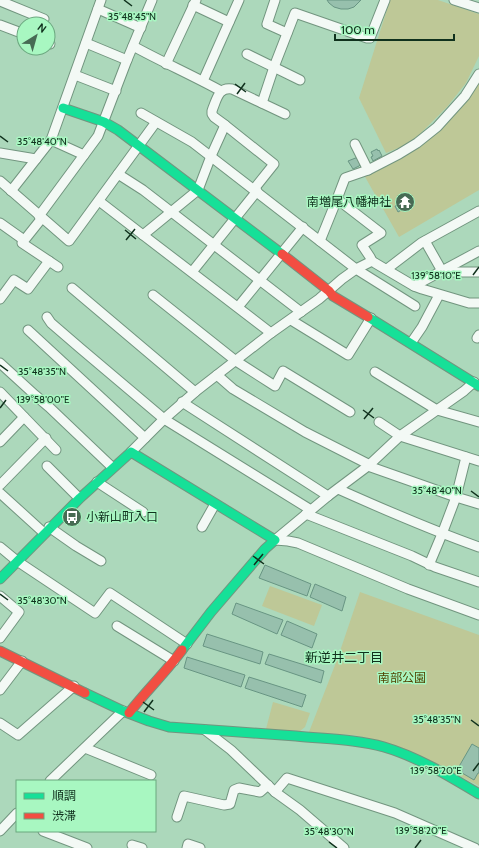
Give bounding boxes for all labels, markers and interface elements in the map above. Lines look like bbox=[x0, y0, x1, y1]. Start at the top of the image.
text: 35°48'45"N bbox=[108, 10, 156, 23]
north arrow bbox=[16, 16, 56, 56]
scale bar bbox=[335, 16, 454, 42]
text: N bbox=[35, 20, 49, 36]
text: 100 m bbox=[341, 22, 375, 37]
text: 35°48'40"N bbox=[17, 135, 67, 148]
temple icon: 南増尾八幡神社 bbox=[394, 191, 416, 213]
place label: 南増尾八幡神社 bbox=[307, 194, 391, 209]
text: 139°58'10"E bbox=[411, 269, 461, 282]
text: 35°48'35"N bbox=[18, 365, 66, 378]
text: 139°58'00"E bbox=[16, 393, 70, 406]
text: 35°48'40"N bbox=[412, 484, 462, 497]
bus stop icon: 小新山町入口 bbox=[61, 506, 83, 528]
place label: 小新山町入口 bbox=[86, 509, 158, 524]
text: 35°48'30"N bbox=[17, 594, 67, 607]
district label: 新逆井二丁目 bbox=[305, 649, 383, 665]
park label: 南部公園 bbox=[378, 670, 426, 685]
text: 35°48'35"N bbox=[413, 713, 461, 726]
text: 139°58'20"E bbox=[410, 764, 462, 777]
legend bbox=[16, 780, 156, 832]
text: 順調 bbox=[52, 788, 76, 803]
text: 渋滞 bbox=[52, 808, 76, 823]
text: 139°58'20"E bbox=[395, 824, 447, 837]
text: 35°48'30"N bbox=[304, 825, 354, 838]

